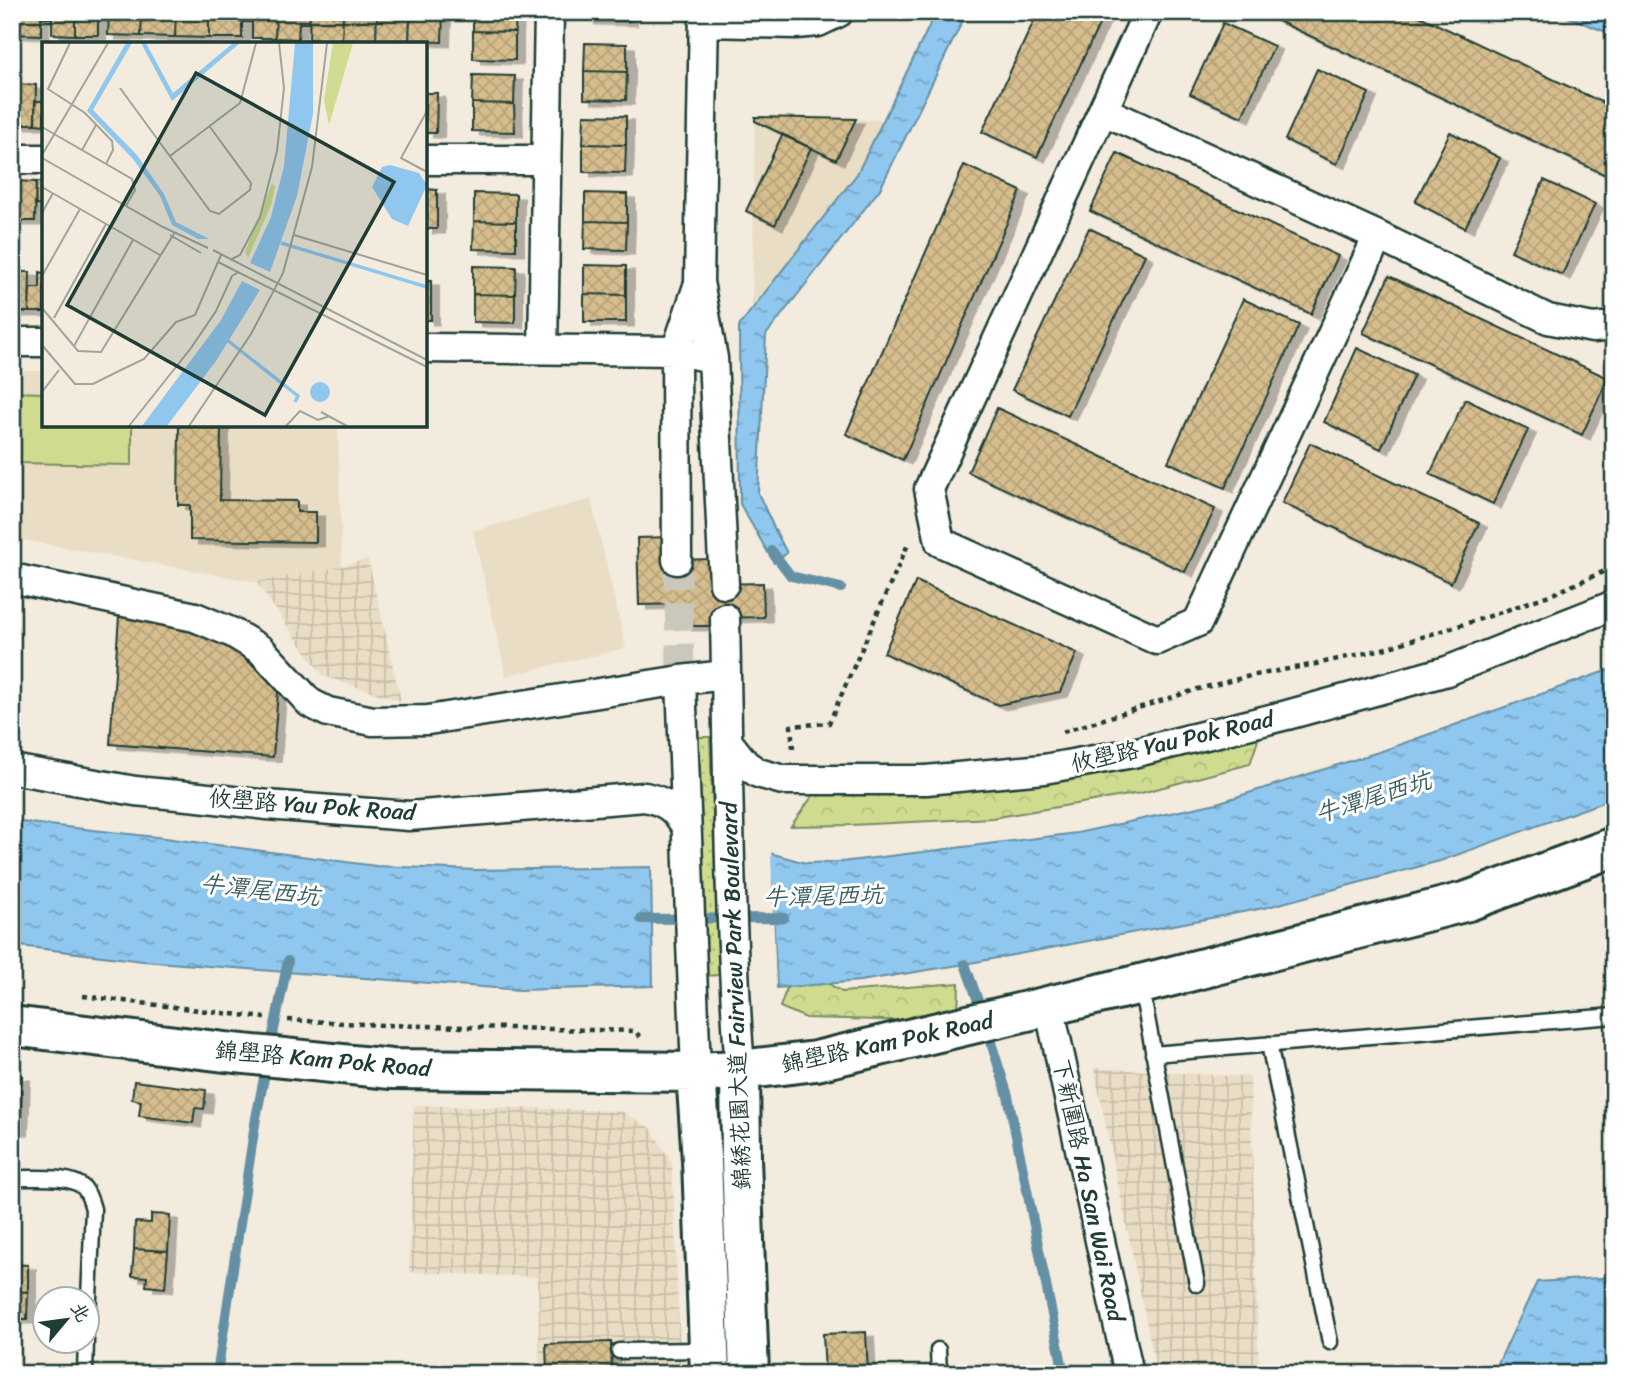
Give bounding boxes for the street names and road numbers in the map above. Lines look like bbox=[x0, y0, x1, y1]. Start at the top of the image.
street label: 攸壆路 Yau Pok Road bbox=[1067, 698, 1279, 785]
street label: 攸壆路 Yau Pok Road bbox=[207, 778, 419, 833]
street label: 錦綉花園大道 Fairview Park Boulevard bbox=[708, 799, 763, 1191]
street label: 錦壆路 Kam Pok Road bbox=[777, 1000, 999, 1085]
street label: 錦壆路 Kam Pok Road bbox=[213, 1030, 434, 1090]
street label: 下新圍路 Ha San Wai Road bbox=[1041, 1055, 1137, 1327]

